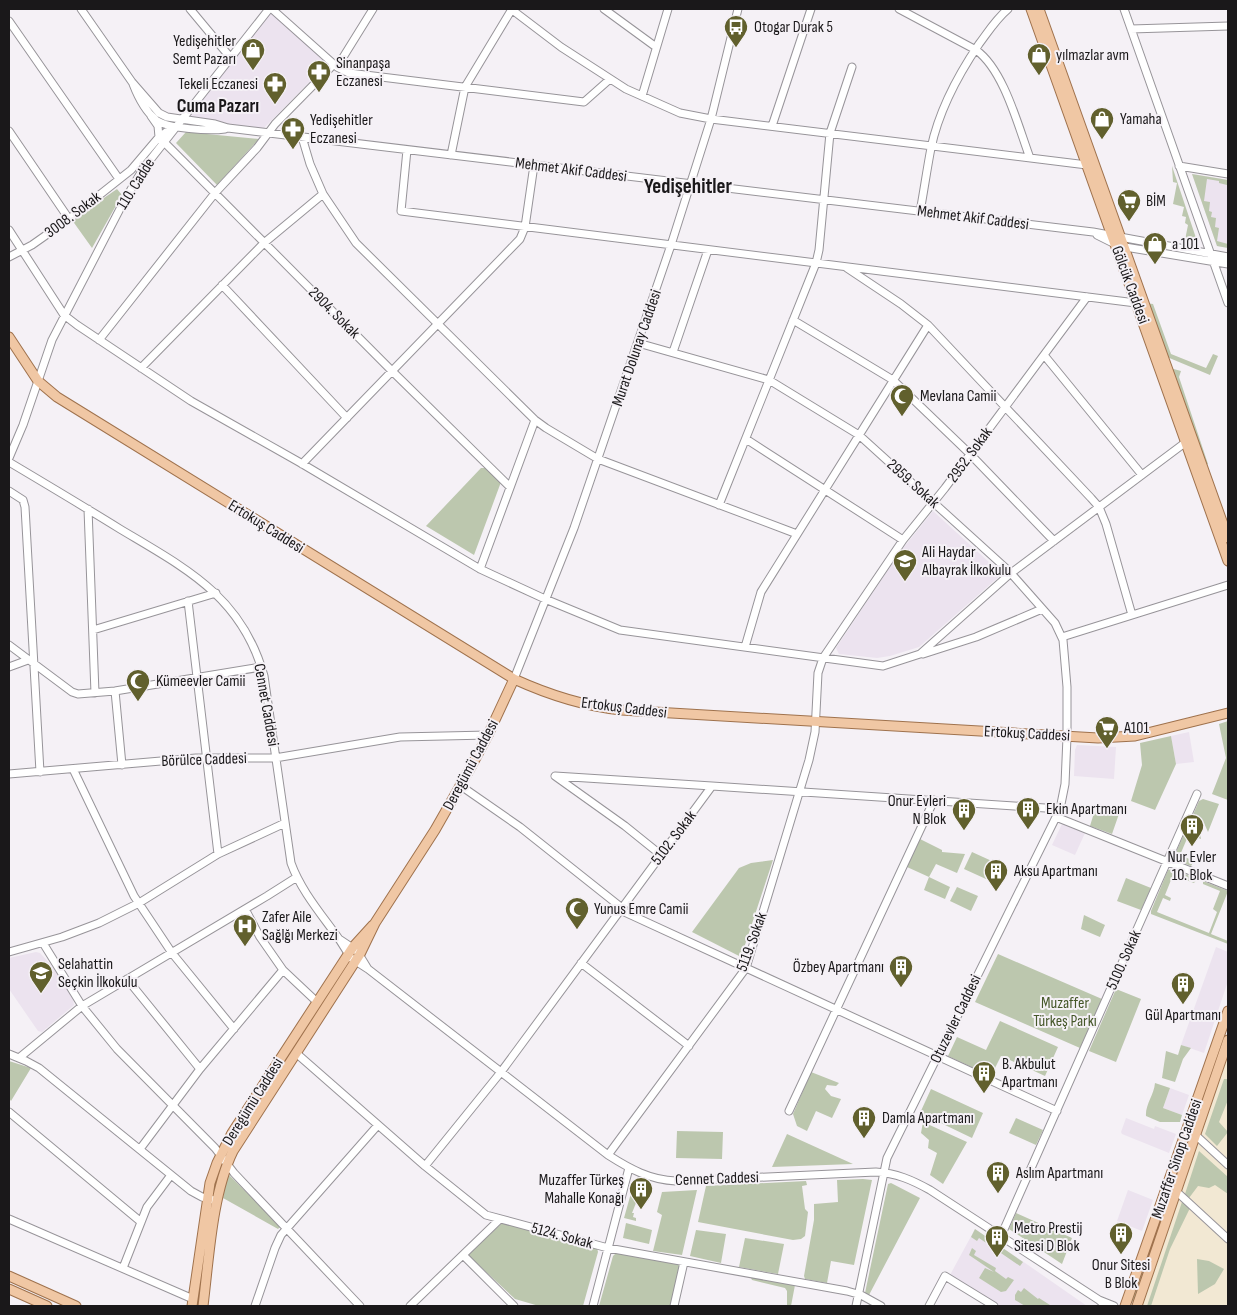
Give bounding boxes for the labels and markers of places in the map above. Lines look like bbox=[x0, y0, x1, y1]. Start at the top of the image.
bus stop icon: Otogar Durak 5 bbox=[723, 14, 749, 48]
place label: Otogar Durak 5 bbox=[754, 18, 833, 37]
place label: Yedişehitler Semt Pazarı bbox=[173, 32, 236, 69]
shop icon: Yedişehitler Semt Pazarı bbox=[240, 37, 266, 71]
shop icon: yılmazlar avm bbox=[1026, 42, 1052, 76]
place label: yılmazlar avm bbox=[1056, 46, 1129, 65]
place label: Sinanpaşa Eczanesi bbox=[336, 54, 390, 91]
pharmacy icon: Sinanpaşa Eczanesi bbox=[306, 59, 332, 93]
pharmacy icon: Tekeli Eczanesi bbox=[262, 71, 288, 105]
place label: Tekeli Eczanesi bbox=[178, 75, 258, 94]
shop icon: Yamaha bbox=[1089, 106, 1115, 140]
place label: Yamaha bbox=[1120, 110, 1162, 129]
place label: Yedişehitler Eczanesi bbox=[310, 111, 373, 148]
pharmacy icon: Yedişehitler Eczanesi bbox=[280, 116, 306, 150]
supermarket icon: BİM bbox=[1116, 188, 1142, 222]
place label: BİM bbox=[1146, 192, 1166, 211]
shop icon: a 101 bbox=[1142, 231, 1168, 265]
place label: a 101 bbox=[1172, 235, 1199, 254]
mosque icon: Mevlana Camii bbox=[889, 383, 915, 417]
place label: Mevlana Camii bbox=[920, 387, 997, 406]
place label: Ali Haydar Albayrak İlkokulu bbox=[921, 543, 1011, 580]
school or university icon: Ali Haydar Albayrak İlkokulu bbox=[892, 548, 918, 582]
mosque icon: Kümeevler Camii bbox=[125, 668, 151, 702]
place label: Kümeevler Camii bbox=[156, 672, 245, 691]
supermarket icon: A101 bbox=[1094, 715, 1120, 749]
place label: A101 bbox=[1123, 719, 1150, 738]
place label: Onur Evleri N Blok bbox=[888, 792, 946, 829]
building icon: Ekin Apartmanı bbox=[1015, 796, 1041, 830]
building icon: Onur Evleri N Blok bbox=[951, 797, 977, 831]
place label: Ekin Apartmanı bbox=[1046, 800, 1127, 819]
building icon: Nur Evler 10. Blok bbox=[1179, 813, 1205, 847]
place label: Nur Evler 10. Blok bbox=[1168, 848, 1217, 885]
building icon: Aksu Apartmanı bbox=[983, 858, 1009, 892]
place label: Aksu Apartmanı bbox=[1013, 862, 1098, 881]
mosque icon: Yunus Emre Camii bbox=[564, 896, 590, 930]
place label: Yunus Emre Camii bbox=[594, 900, 689, 919]
place label: Zafer Aile Sağlğı Merkezi bbox=[262, 908, 338, 945]
hospital icon: Zafer Aile Sağlğı Merkezi bbox=[232, 913, 258, 947]
building icon: Özbey Apartmanı bbox=[888, 954, 914, 988]
place label: Selahattin Seçkin İlkokulu bbox=[58, 955, 137, 992]
place label: Özbey Apartmanı bbox=[793, 958, 884, 977]
school or university icon: Selahattin Seçkin İlkokulu bbox=[28, 960, 54, 994]
building icon: Gül Apartmanı bbox=[1170, 971, 1196, 1005]
place label: Gül Apartmanı bbox=[1145, 1006, 1221, 1025]
place label: B. Akbulut Apartmanı bbox=[1001, 1055, 1058, 1092]
building icon: B. Akbulut Apartmanı bbox=[971, 1060, 997, 1094]
building icon: Damla Apartmanı bbox=[851, 1105, 877, 1139]
place label: Damla Apartmanı bbox=[882, 1109, 974, 1128]
building icon: Aslım Apartmanı bbox=[985, 1160, 1011, 1194]
place label: Aslım Apartmanı bbox=[1015, 1164, 1103, 1183]
place label: Muzaffer Türkeş Mahalle Konağı bbox=[539, 1171, 624, 1208]
building icon: Muzaffer Türkeş Mahalle Konağı bbox=[628, 1176, 654, 1210]
place label: Metro Prestij Sitesi D Blok bbox=[1014, 1219, 1082, 1256]
building icon: Onur Sitesi B Blok bbox=[1108, 1221, 1134, 1255]
building icon: Metro Prestij Sitesi D Blok bbox=[984, 1224, 1010, 1258]
place label: Onur Sitesi B Blok bbox=[1092, 1256, 1150, 1293]

